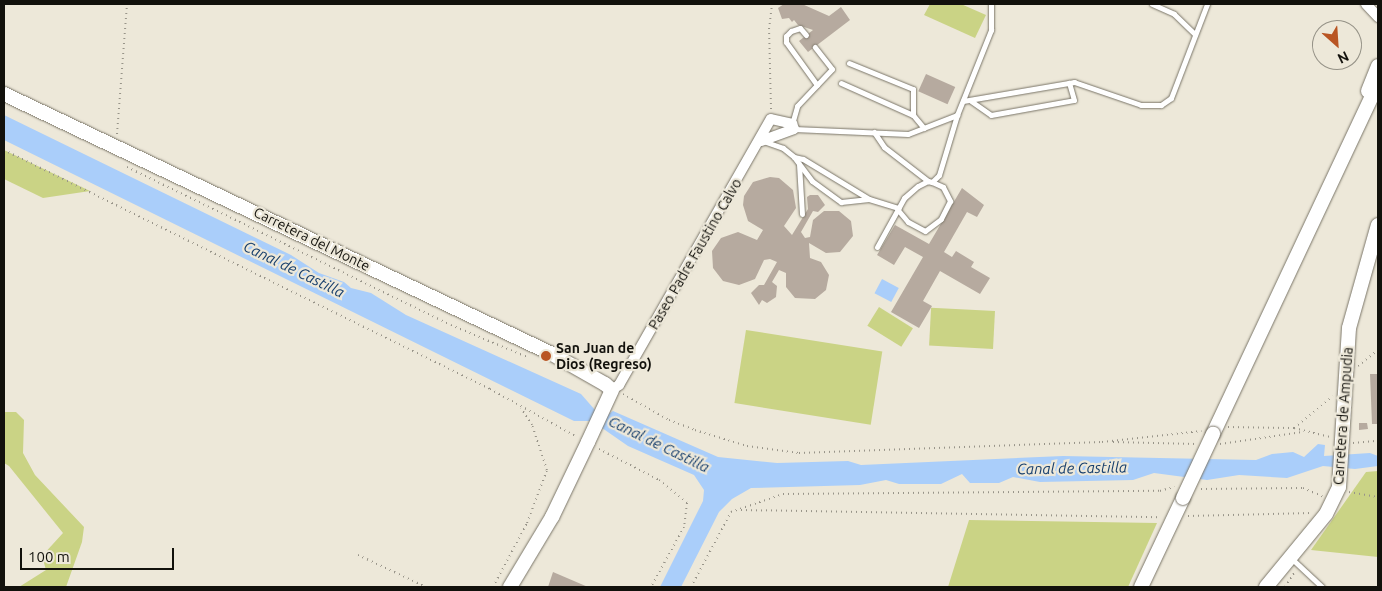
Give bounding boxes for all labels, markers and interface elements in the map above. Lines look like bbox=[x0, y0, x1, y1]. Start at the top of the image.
north arrow bbox=[1312, 20, 1362, 70]
text: N bbox=[1335, 48, 1351, 67]
street label: Paseo Padre Faustino Calvo bbox=[645, 176, 745, 332]
street label: Carretera del Monte bbox=[251, 204, 373, 274]
water label: Canal de Castilla bbox=[241, 237, 347, 301]
place label: San Juan de Dios (Regreso) bbox=[556, 340, 652, 372]
street label: Carretera de Ampudia bbox=[1330, 346, 1356, 486]
marker: San Juan de Dios (Regreso) bbox=[540, 350, 552, 362]
water label: Canal de Castilla bbox=[606, 412, 712, 476]
water label: Canal de Castilla bbox=[1017, 458, 1127, 478]
scale bar bbox=[22, 538, 176, 570]
text: 100 m bbox=[28, 548, 70, 565]

